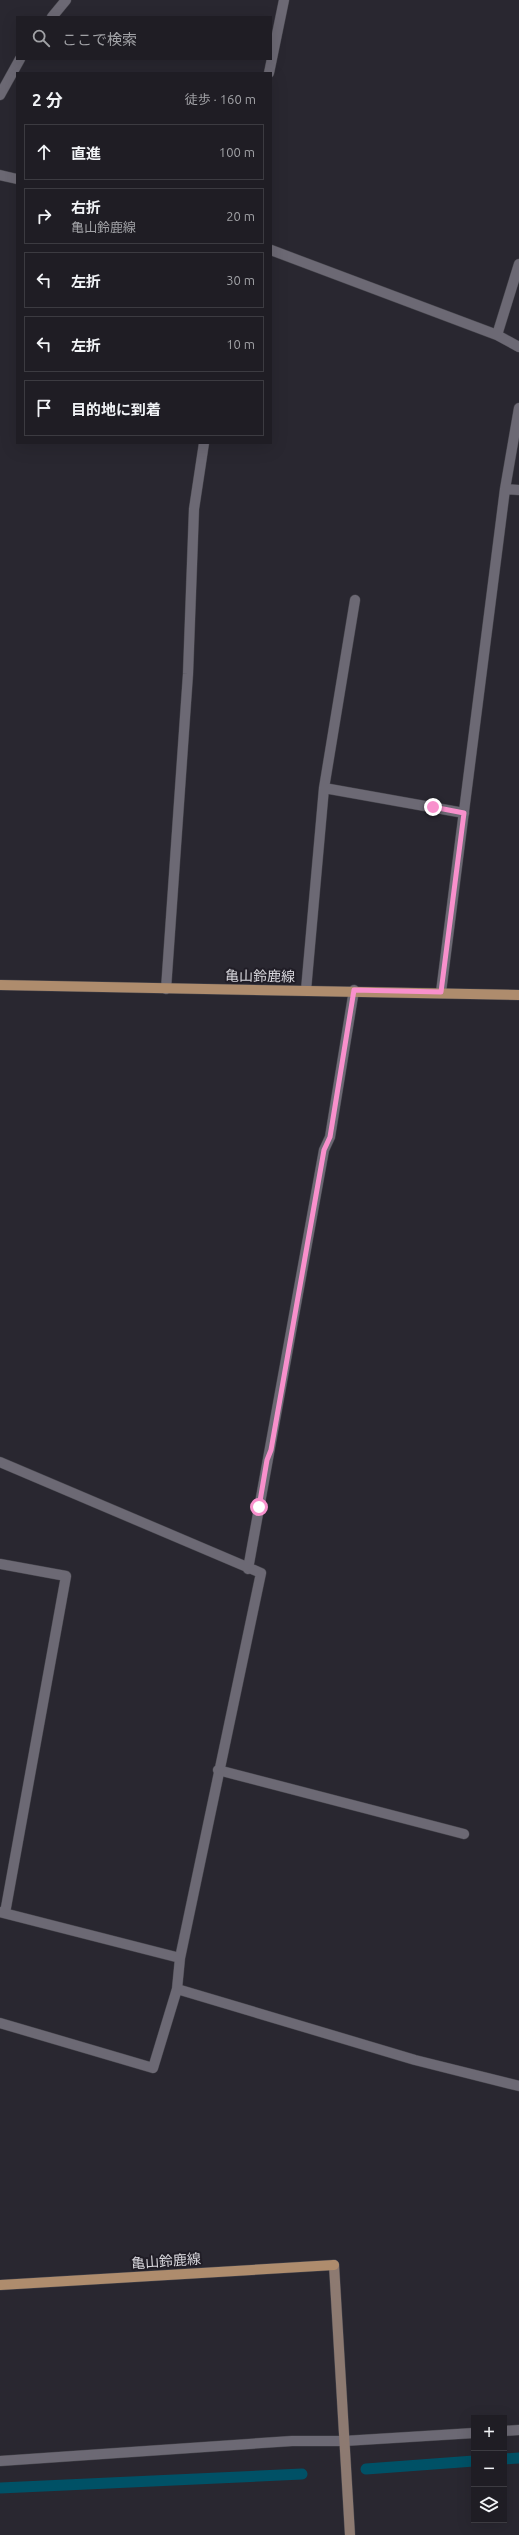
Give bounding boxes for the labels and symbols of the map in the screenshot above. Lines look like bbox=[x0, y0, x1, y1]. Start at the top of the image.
route end bbox=[424, 798, 442, 816]
street label: 亀山鈴鹿線 bbox=[225, 967, 295, 985]
route start bbox=[250, 1498, 268, 1516]
street label: 亀山鈴鹿線 bbox=[131, 2251, 201, 2271]

